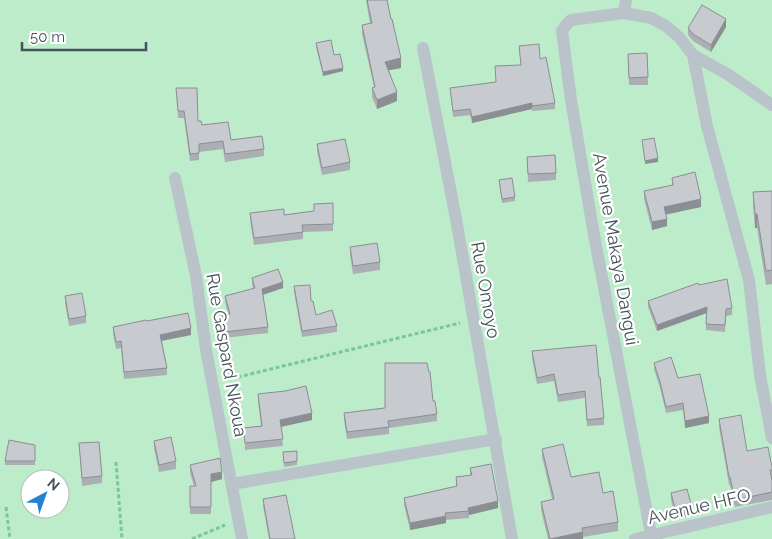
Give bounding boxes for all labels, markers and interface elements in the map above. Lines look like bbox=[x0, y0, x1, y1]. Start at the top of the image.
scale bar bbox=[22, 20, 146, 52]
text: 50 m bbox=[30, 28, 65, 46]
street label: Avenue Makaya Dangui bbox=[589, 151, 643, 347]
street label: Rue Omoyo bbox=[467, 240, 505, 340]
street label: Rue Gaspard Nkoua bbox=[202, 272, 252, 438]
north arrow bbox=[20, 469, 70, 519]
text: N bbox=[44, 475, 63, 494]
street label: Avenue HFO bbox=[646, 484, 752, 528]

